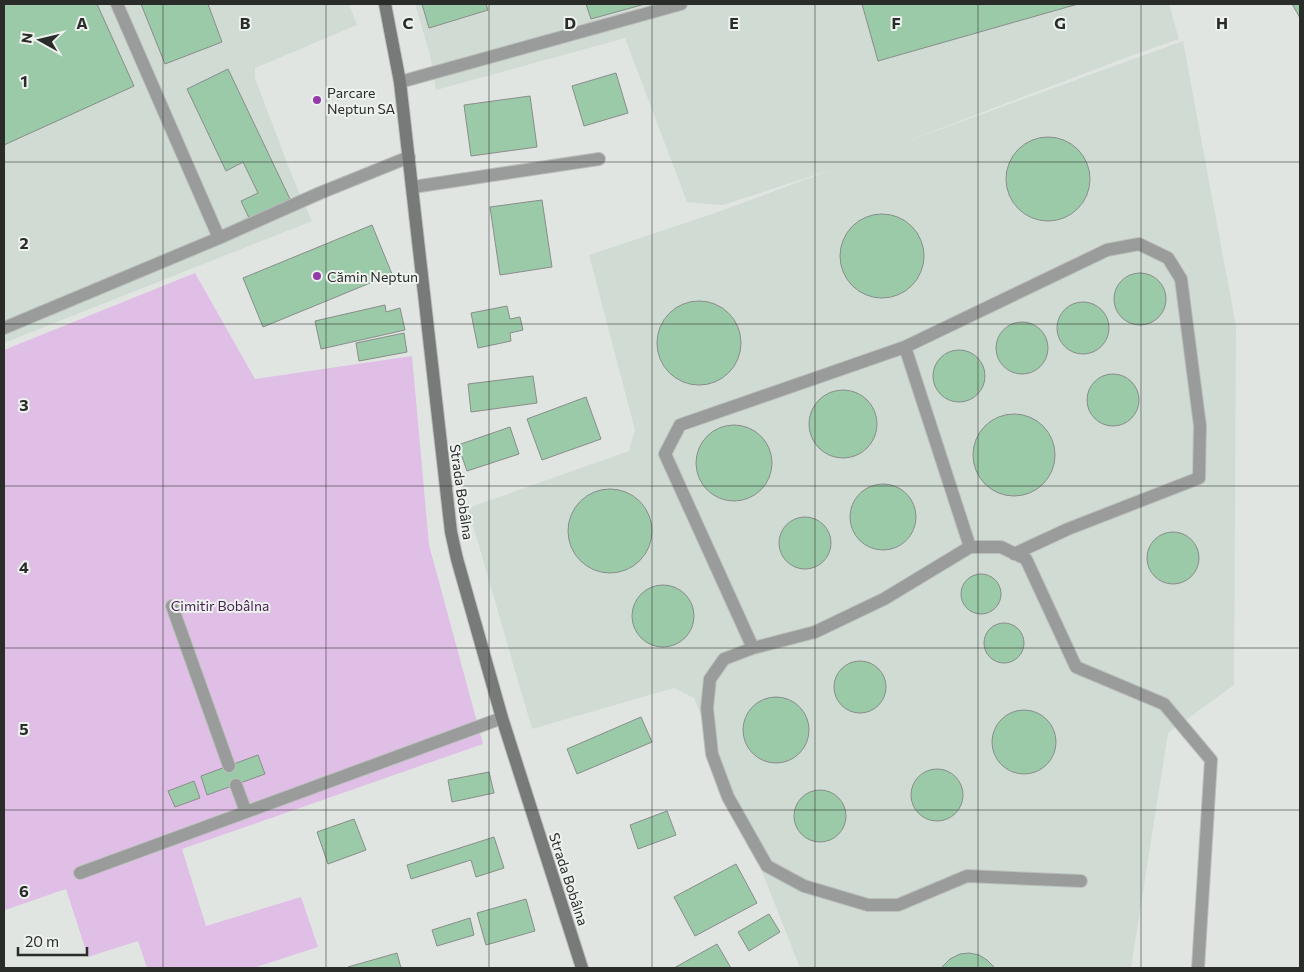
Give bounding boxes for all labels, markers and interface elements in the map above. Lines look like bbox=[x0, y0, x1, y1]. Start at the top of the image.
text: A bbox=[76, 13, 88, 32]
text: B bbox=[240, 13, 251, 32]
text: C bbox=[403, 13, 414, 32]
text: D bbox=[564, 13, 576, 32]
text: E bbox=[729, 13, 739, 32]
text: F bbox=[891, 13, 901, 32]
text: G bbox=[1054, 13, 1066, 32]
text: H bbox=[1216, 13, 1228, 32]
north arrow bbox=[15, 15, 65, 65]
text: N bbox=[17, 32, 36, 45]
text: 1 bbox=[20, 71, 28, 90]
place label: Parcare Neptun SA bbox=[327, 84, 396, 117]
marker: Parcare Neptun SA bbox=[311, 94, 323, 106]
text: 2 bbox=[19, 233, 29, 252]
place label: Cămin Neptun bbox=[327, 268, 418, 285]
marker: Cămin Neptun bbox=[311, 270, 323, 282]
text: 3 bbox=[19, 395, 29, 414]
street label: Strada Bobâlna bbox=[447, 443, 477, 541]
text: 4 bbox=[19, 557, 29, 576]
park label: Cimitir Bobâlna bbox=[171, 597, 269, 614]
text: 5 bbox=[19, 719, 29, 738]
street label: Strada Bobâlna bbox=[546, 830, 592, 928]
text: 6 bbox=[19, 881, 29, 900]
scale bar bbox=[18, 924, 86, 956]
text: 20 m bbox=[25, 932, 59, 950]

